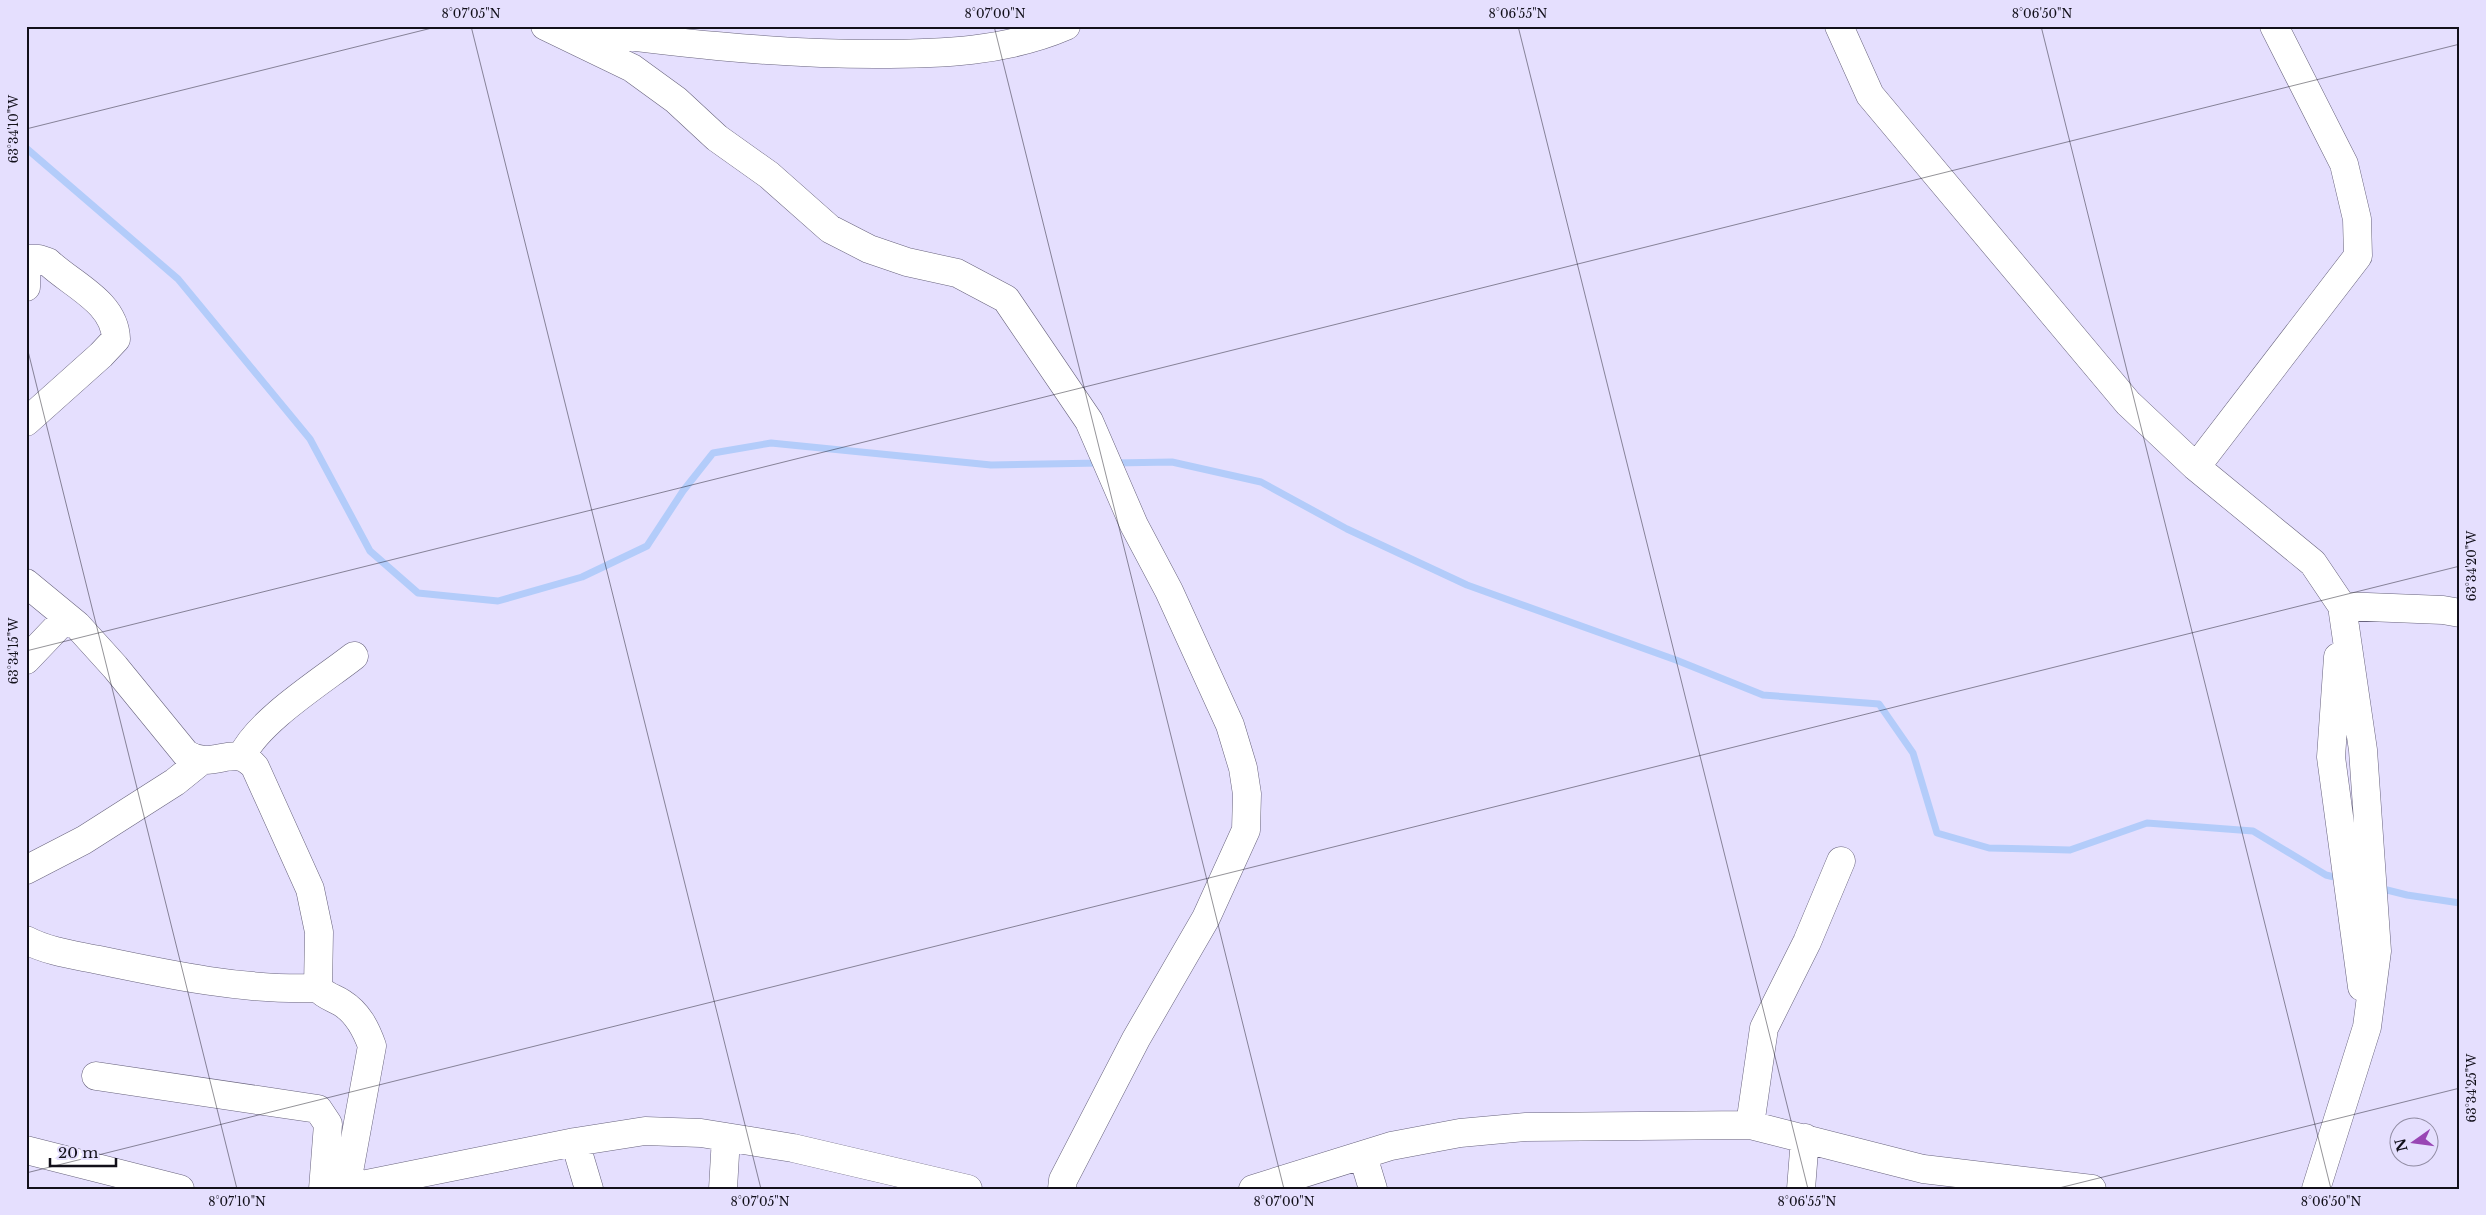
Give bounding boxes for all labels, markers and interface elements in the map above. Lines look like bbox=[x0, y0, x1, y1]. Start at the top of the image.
text: 8°07'05"N bbox=[441, 6, 501, 21]
text: 8°07'00"N bbox=[965, 6, 1026, 21]
text: 8°06'55"N bbox=[1489, 6, 1548, 21]
text: 8°06'50"N bbox=[2012, 6, 2072, 21]
text: 63°34'10"W bbox=[6, 94, 21, 163]
text: 63°34'20"W bbox=[2464, 530, 2479, 601]
text: 63°34'15"W bbox=[6, 617, 21, 684]
text: 63°34'25"W bbox=[2464, 1053, 2479, 1122]
north arrow bbox=[2388, 1118, 2438, 1168]
scale bar bbox=[50, 1135, 116, 1167]
text: N bbox=[2391, 1137, 2412, 1154]
text: 20 m bbox=[58, 1143, 98, 1162]
text: 8°07'10"N bbox=[208, 1194, 266, 1209]
text: 8°07'05"N bbox=[730, 1194, 790, 1209]
text: 8°07'00"N bbox=[1254, 1194, 1315, 1209]
text: 8°06'55"N bbox=[1778, 1194, 1837, 1209]
text: 8°06'50"N bbox=[2301, 1194, 2361, 1209]

